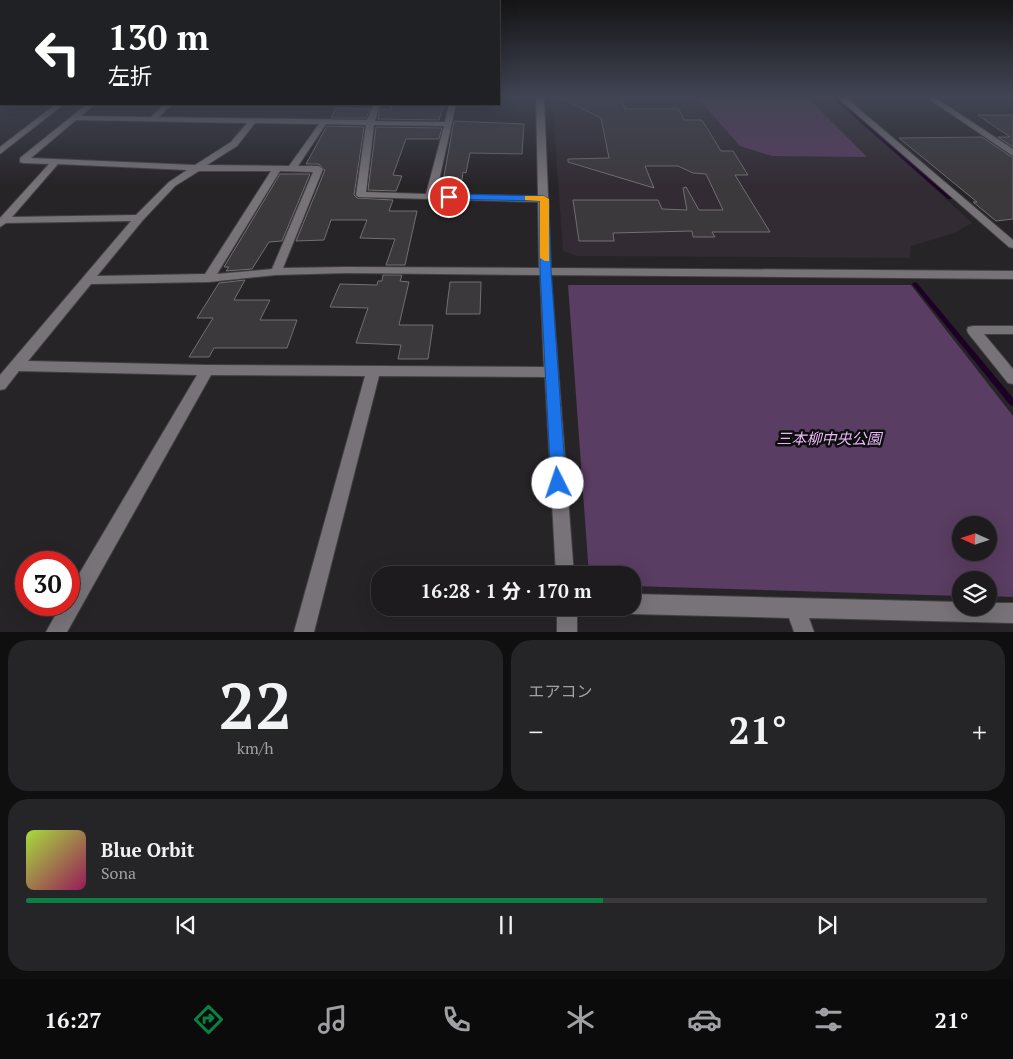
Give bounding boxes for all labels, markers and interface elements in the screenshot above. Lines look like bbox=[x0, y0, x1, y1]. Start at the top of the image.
text: 130 m bbox=[108, 14, 209, 60]
icon: left bbox=[25, 20, 90, 85]
text: 左折 bbox=[108, 61, 152, 90]
pin bbox=[428, 176, 470, 218]
icon: arrive bbox=[435, 183, 463, 211]
park label: 三本柳中央公園 bbox=[776, 428, 883, 448]
position arrow bbox=[531, 456, 583, 508]
north arrow bbox=[952, 516, 998, 561]
map controls bbox=[952, 516, 997, 616]
speed limit sign: 30 bbox=[15, 551, 80, 616]
button: layers bbox=[952, 571, 997, 616]
text: 16:28 · 1 分 · 170 m bbox=[421, 578, 591, 603]
text: 22 bbox=[219, 661, 292, 748]
text: エアコン bbox=[529, 680, 593, 702]
text: 21° bbox=[728, 705, 787, 755]
text: − bbox=[529, 713, 543, 750]
text: + bbox=[972, 713, 987, 750]
text: km/h bbox=[237, 737, 274, 759]
text: Blue Orbit bbox=[101, 837, 194, 862]
text: Sona bbox=[101, 862, 136, 884]
icon: previous bbox=[172, 911, 200, 939]
icon: pause bbox=[492, 911, 520, 939]
icon: next bbox=[813, 911, 841, 939]
icon: directions bbox=[191, 1002, 226, 1037]
icon: music bbox=[315, 1002, 350, 1037]
icon: phone bbox=[439, 1002, 474, 1037]
icon: climate bbox=[563, 1002, 598, 1037]
icon: car bbox=[687, 1002, 722, 1037]
icon: filters bbox=[811, 1002, 846, 1037]
text: 16:27 bbox=[44, 1005, 102, 1034]
text: 21° bbox=[935, 1005, 969, 1034]

